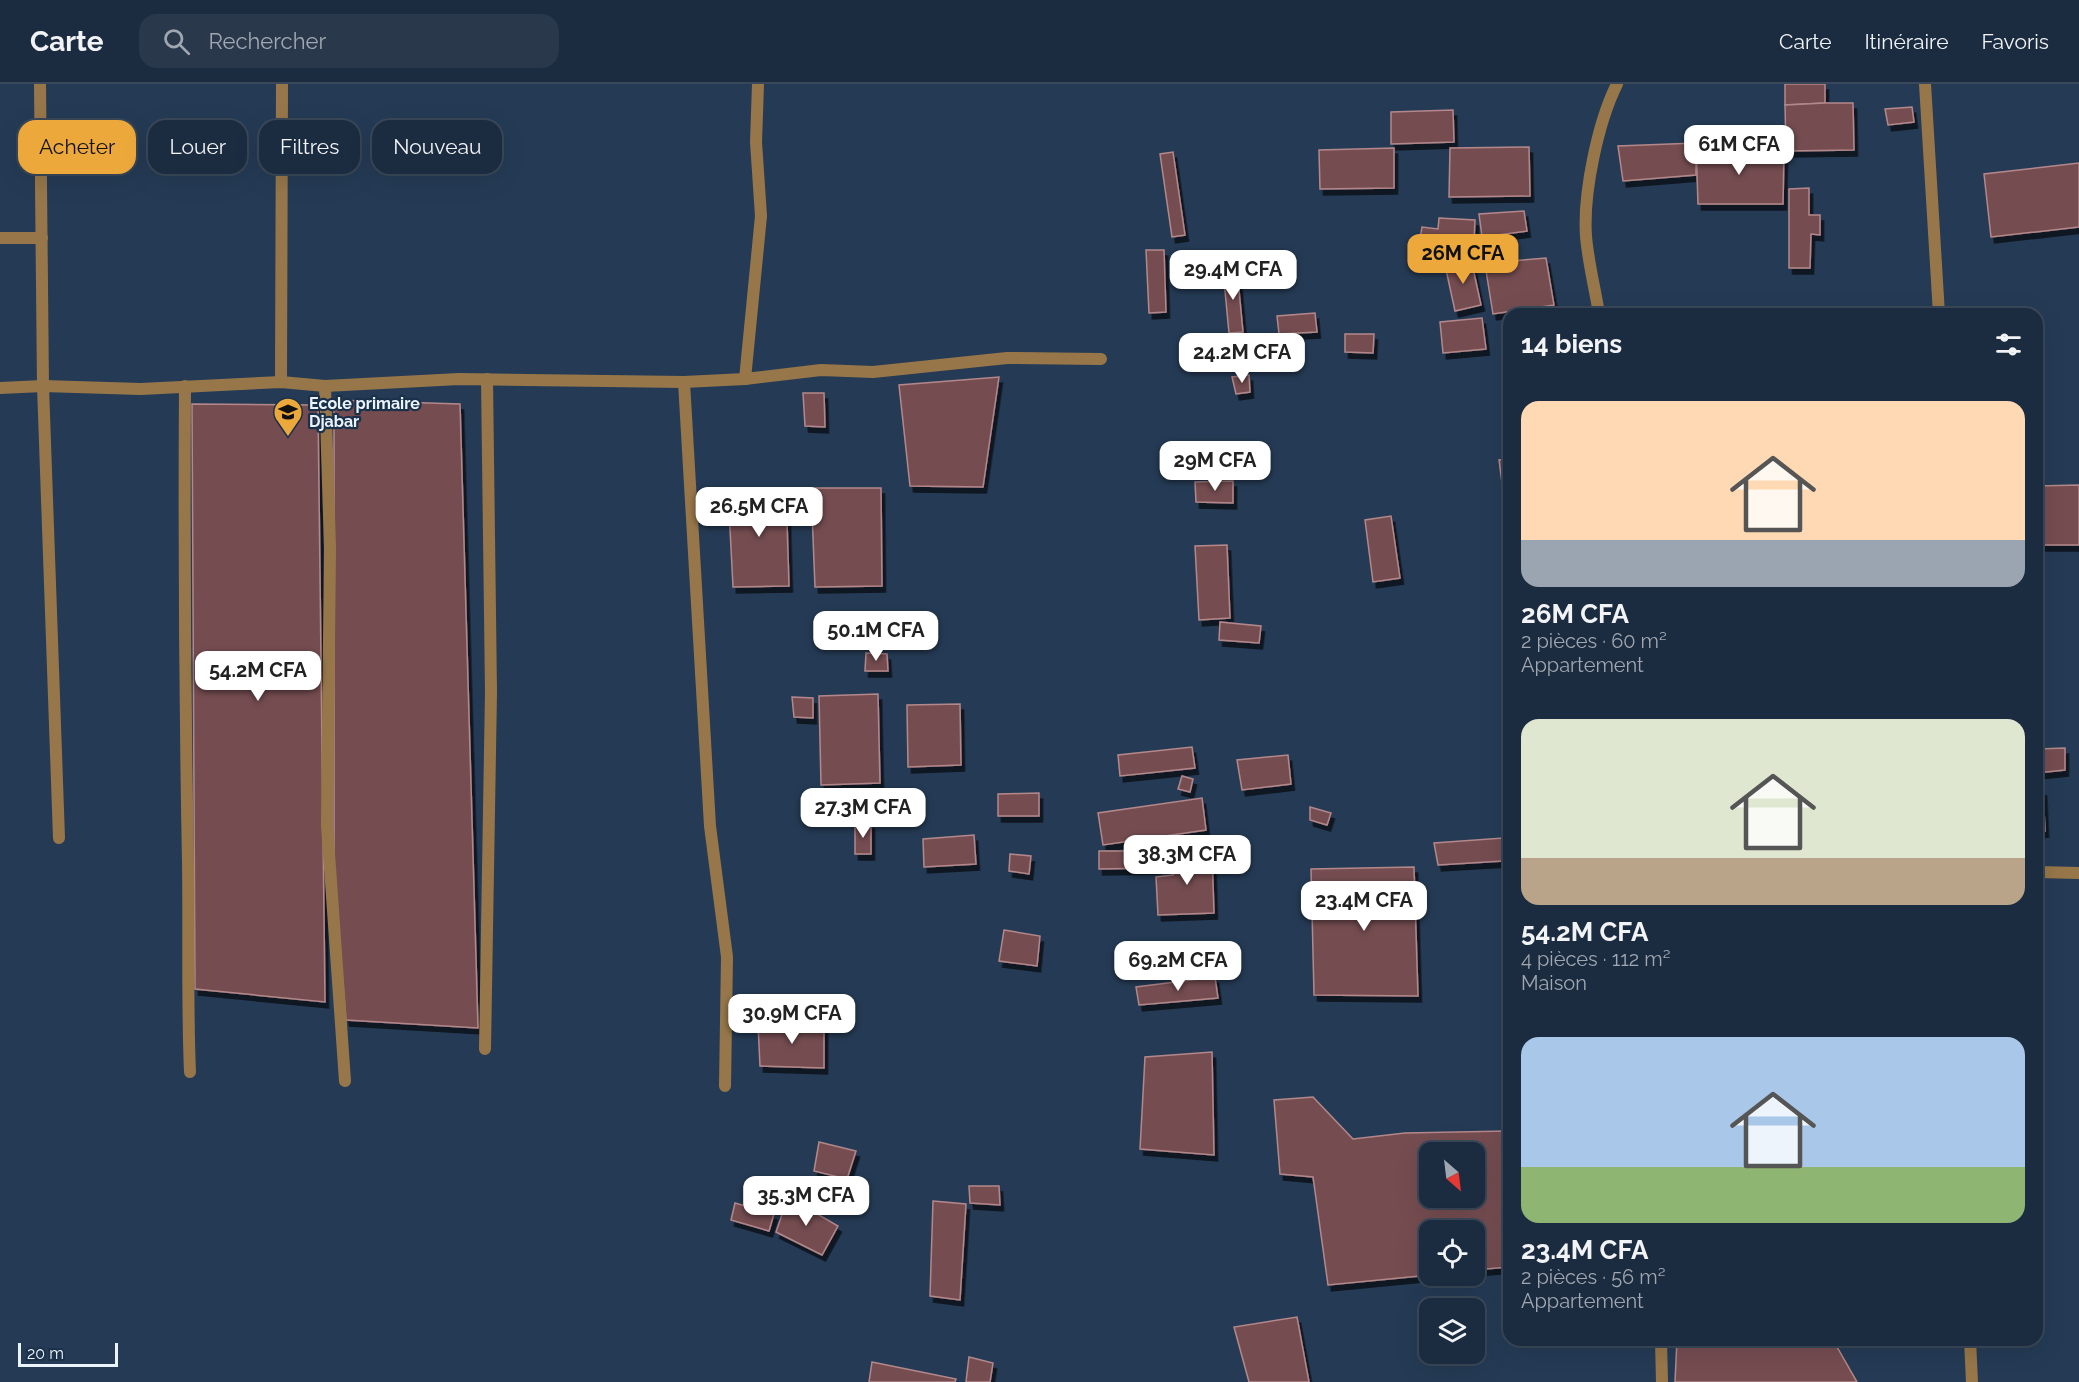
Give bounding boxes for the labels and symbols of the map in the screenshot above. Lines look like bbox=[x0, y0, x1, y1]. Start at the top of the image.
pin: 61M CFA bbox=[1684, 125, 1794, 176]
pin: 26M CFA bbox=[1408, 234, 1518, 285]
pin: 29.4M CFA bbox=[1164, 250, 1302, 301]
pin: 24.2M CFA bbox=[1173, 333, 1311, 384]
place label: Ecole primaire Djabar bbox=[309, 394, 420, 431]
school or university icon: Ecole primaire Djabar bbox=[272, 396, 304, 438]
pin: 29M CFA bbox=[1160, 441, 1270, 492]
pin: 26.5M CFA bbox=[690, 487, 828, 538]
pin: 50.1M CFA bbox=[807, 611, 945, 662]
pin: 54.2M CFA bbox=[189, 651, 327, 702]
pin: 27.3M CFA bbox=[794, 788, 932, 839]
pin: 38.3M CFA bbox=[1118, 835, 1256, 886]
pin: 23.4M CFA bbox=[1295, 881, 1433, 932]
pin: 69.2M CFA bbox=[1109, 941, 1247, 992]
pin: 30.9M CFA bbox=[723, 994, 861, 1045]
north arrow bbox=[1419, 1142, 1485, 1208]
pin: 35.3M CFA bbox=[737, 1176, 875, 1227]
scale bar bbox=[18, 1340, 118, 1368]

